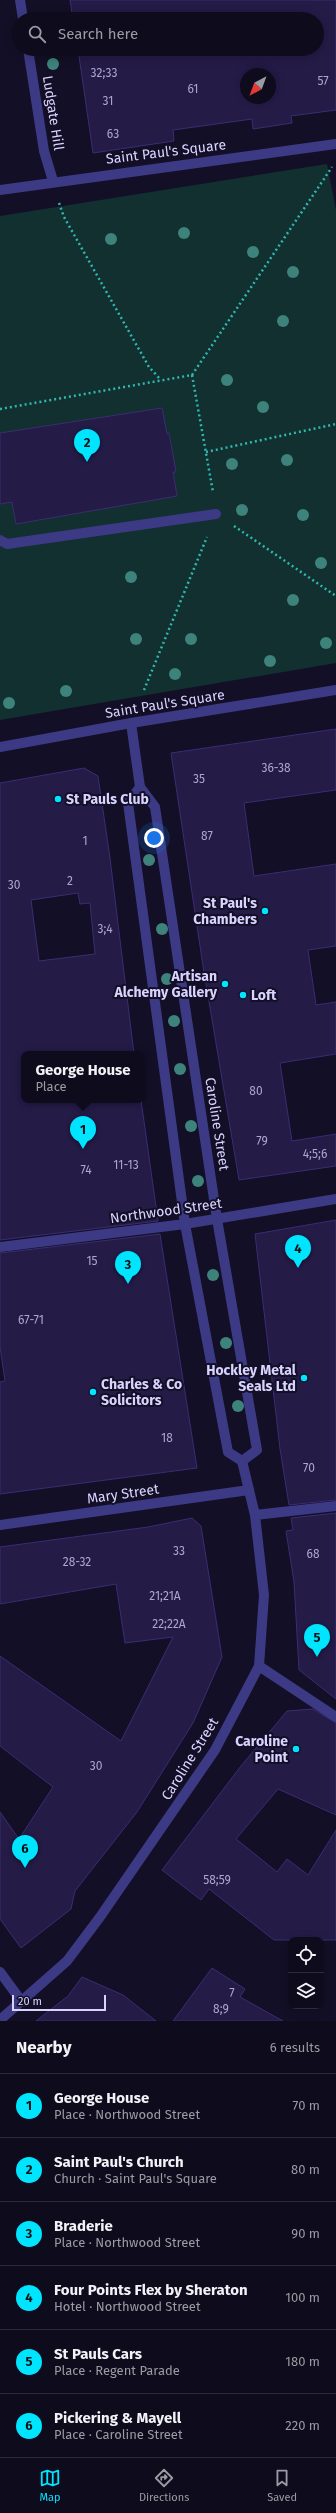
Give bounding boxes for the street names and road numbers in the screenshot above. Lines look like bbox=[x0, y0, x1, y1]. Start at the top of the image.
street label: Ludgate Hill bbox=[39, 74, 67, 152]
street label: Saint Paul's Square bbox=[105, 136, 227, 168]
street label: Saint Paul's Square bbox=[104, 686, 226, 722]
street label: Caroline Street bbox=[201, 1076, 233, 1173]
street label: Northwood Street bbox=[109, 1195, 224, 1227]
street label: Mary Street bbox=[86, 1480, 161, 1507]
street label: Caroline Street bbox=[158, 1714, 223, 1803]

